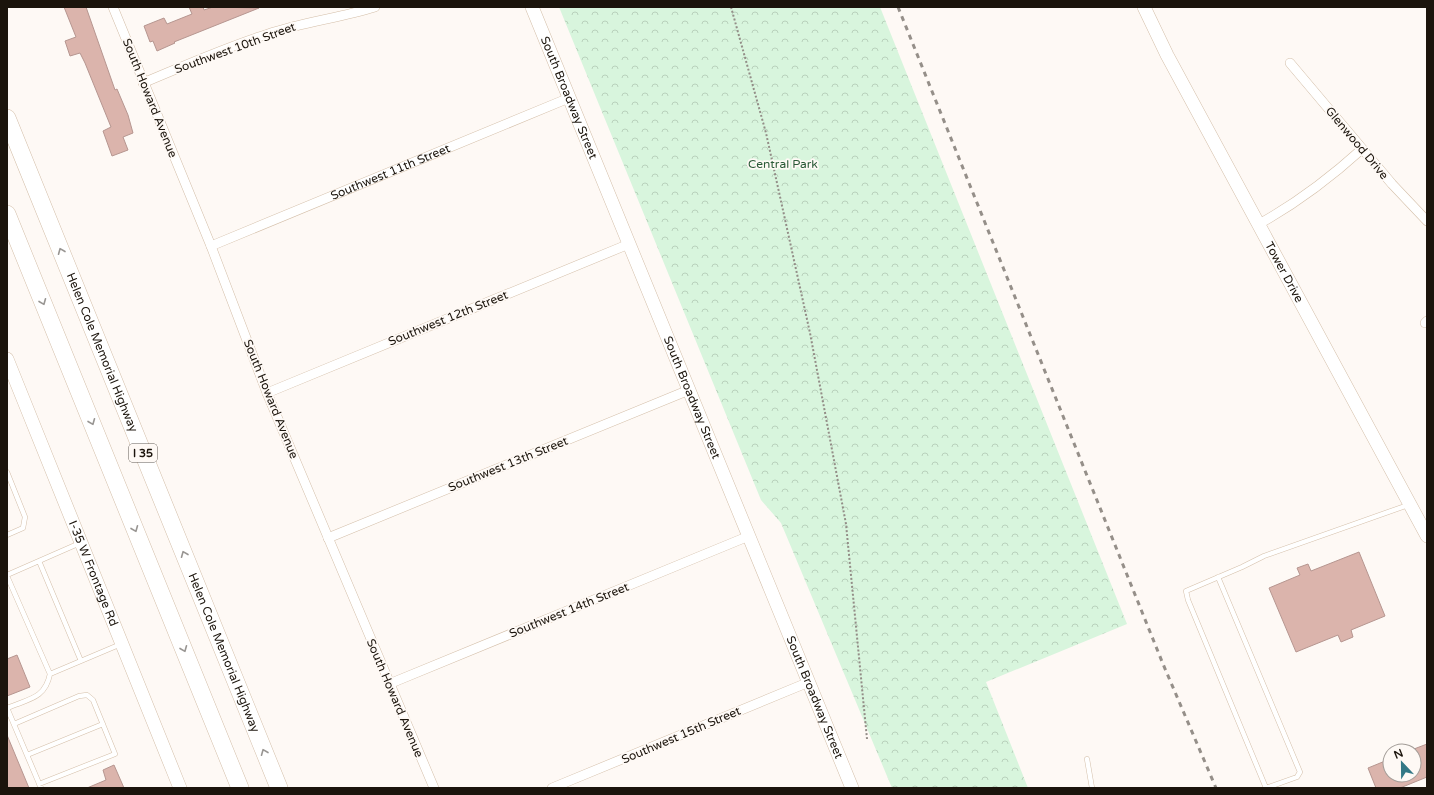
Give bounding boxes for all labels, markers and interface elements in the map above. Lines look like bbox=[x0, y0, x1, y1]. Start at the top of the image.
street label: Southwest 10th Street bbox=[173, 19, 298, 76]
street label: South Broadway Street bbox=[538, 34, 601, 161]
street label: South Howard Avenue bbox=[120, 36, 180, 160]
street label: Glenwood Drive bbox=[1323, 104, 1392, 182]
street label: Southwest 11th Street bbox=[328, 141, 452, 203]
park label: Central Park bbox=[748, 157, 818, 171]
street label: Tower Drive bbox=[1262, 239, 1307, 305]
one-way arrow bbox=[58, 248, 66, 255]
street label: Helen Cole Memorial Highway bbox=[64, 271, 141, 435]
street label: Southwest 12th Street bbox=[386, 287, 510, 348]
one-way arrow bbox=[38, 298, 46, 305]
street label: South Broadway Street bbox=[661, 334, 724, 461]
street label: South Howard Avenue bbox=[241, 337, 301, 461]
one-way arrow bbox=[87, 419, 95, 426]
street label: Southwest 13th Street bbox=[446, 433, 570, 494]
road number: I 35 bbox=[129, 444, 157, 462]
street label: I-35 W Frontage Rd bbox=[66, 518, 121, 628]
one-way arrow bbox=[130, 525, 138, 532]
one-way arrow bbox=[180, 550, 188, 557]
street label: Helen Cole Memorial Highway bbox=[185, 571, 263, 735]
street label: Southwest 14th Street bbox=[507, 579, 631, 640]
street label: South Broadway Street bbox=[783, 634, 846, 761]
street label: South Howard Avenue bbox=[364, 637, 426, 760]
one-way arrow bbox=[179, 646, 187, 653]
street label: Southwest 15th Street bbox=[619, 703, 743, 766]
north arrow bbox=[1382, 743, 1422, 783]
text: N bbox=[1392, 747, 1405, 762]
one-way arrow bbox=[261, 748, 269, 756]

